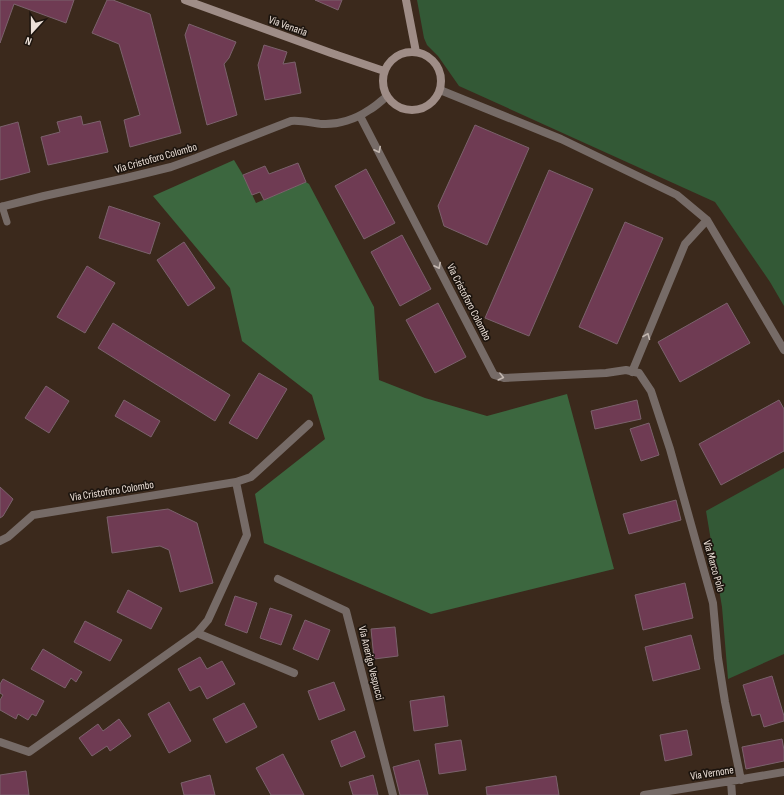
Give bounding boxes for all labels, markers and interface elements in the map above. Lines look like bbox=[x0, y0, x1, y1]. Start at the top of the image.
north arrow bbox=[12, 12, 52, 52]
street label: Via Venaria bbox=[267, 13, 309, 39]
text: N bbox=[23, 34, 34, 48]
street label: Via Cristoforo Colombo bbox=[114, 140, 199, 176]
one-way arrow bbox=[373, 146, 381, 153]
one-way arrow bbox=[433, 261, 440, 269]
street label: Via Cristoforo Colombo bbox=[444, 261, 494, 343]
one-way arrow bbox=[642, 332, 650, 340]
one-way arrow bbox=[497, 372, 504, 380]
street label: Via Cristoforo Colombo bbox=[69, 478, 155, 504]
street label: Via Marco Polo bbox=[700, 539, 728, 594]
street label: Via Anerigo Vespucci bbox=[356, 625, 386, 701]
street label: Via Vernone bbox=[689, 763, 735, 783]

